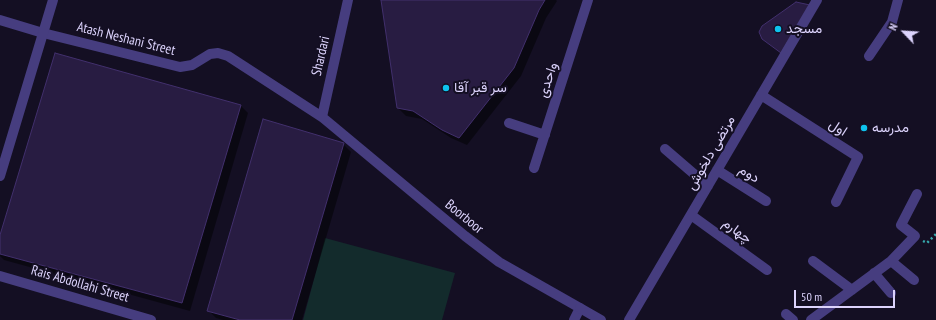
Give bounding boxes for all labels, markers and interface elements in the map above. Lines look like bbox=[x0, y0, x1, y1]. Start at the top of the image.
north arrow bbox=[884, 12, 924, 52]
street label: Atash Neshani Street bbox=[75, 19, 177, 59]
place label: مسجد bbox=[786, 21, 822, 37]
text: N bbox=[886, 21, 901, 33]
marker: مسجد bbox=[773, 24, 783, 34]
street label: Shardari bbox=[308, 35, 334, 77]
street label: واحدی bbox=[534, 60, 562, 100]
place label: سر قبر آقا bbox=[454, 80, 507, 96]
marker: سر قبر آقا bbox=[441, 83, 451, 93]
street label: مرتضی دلخوش bbox=[683, 113, 739, 193]
street label: اول bbox=[826, 116, 850, 140]
place label: مدرسه bbox=[872, 120, 909, 136]
marker: مدرسه bbox=[859, 123, 869, 133]
street label: دوم bbox=[736, 161, 762, 187]
street label: Boorboor bbox=[441, 196, 487, 238]
street label: چهارم bbox=[719, 215, 755, 247]
street label: Rais Abdollahi Street bbox=[29, 262, 131, 306]
scale bar bbox=[796, 282, 897, 308]
text: 50 m bbox=[801, 289, 822, 304]

